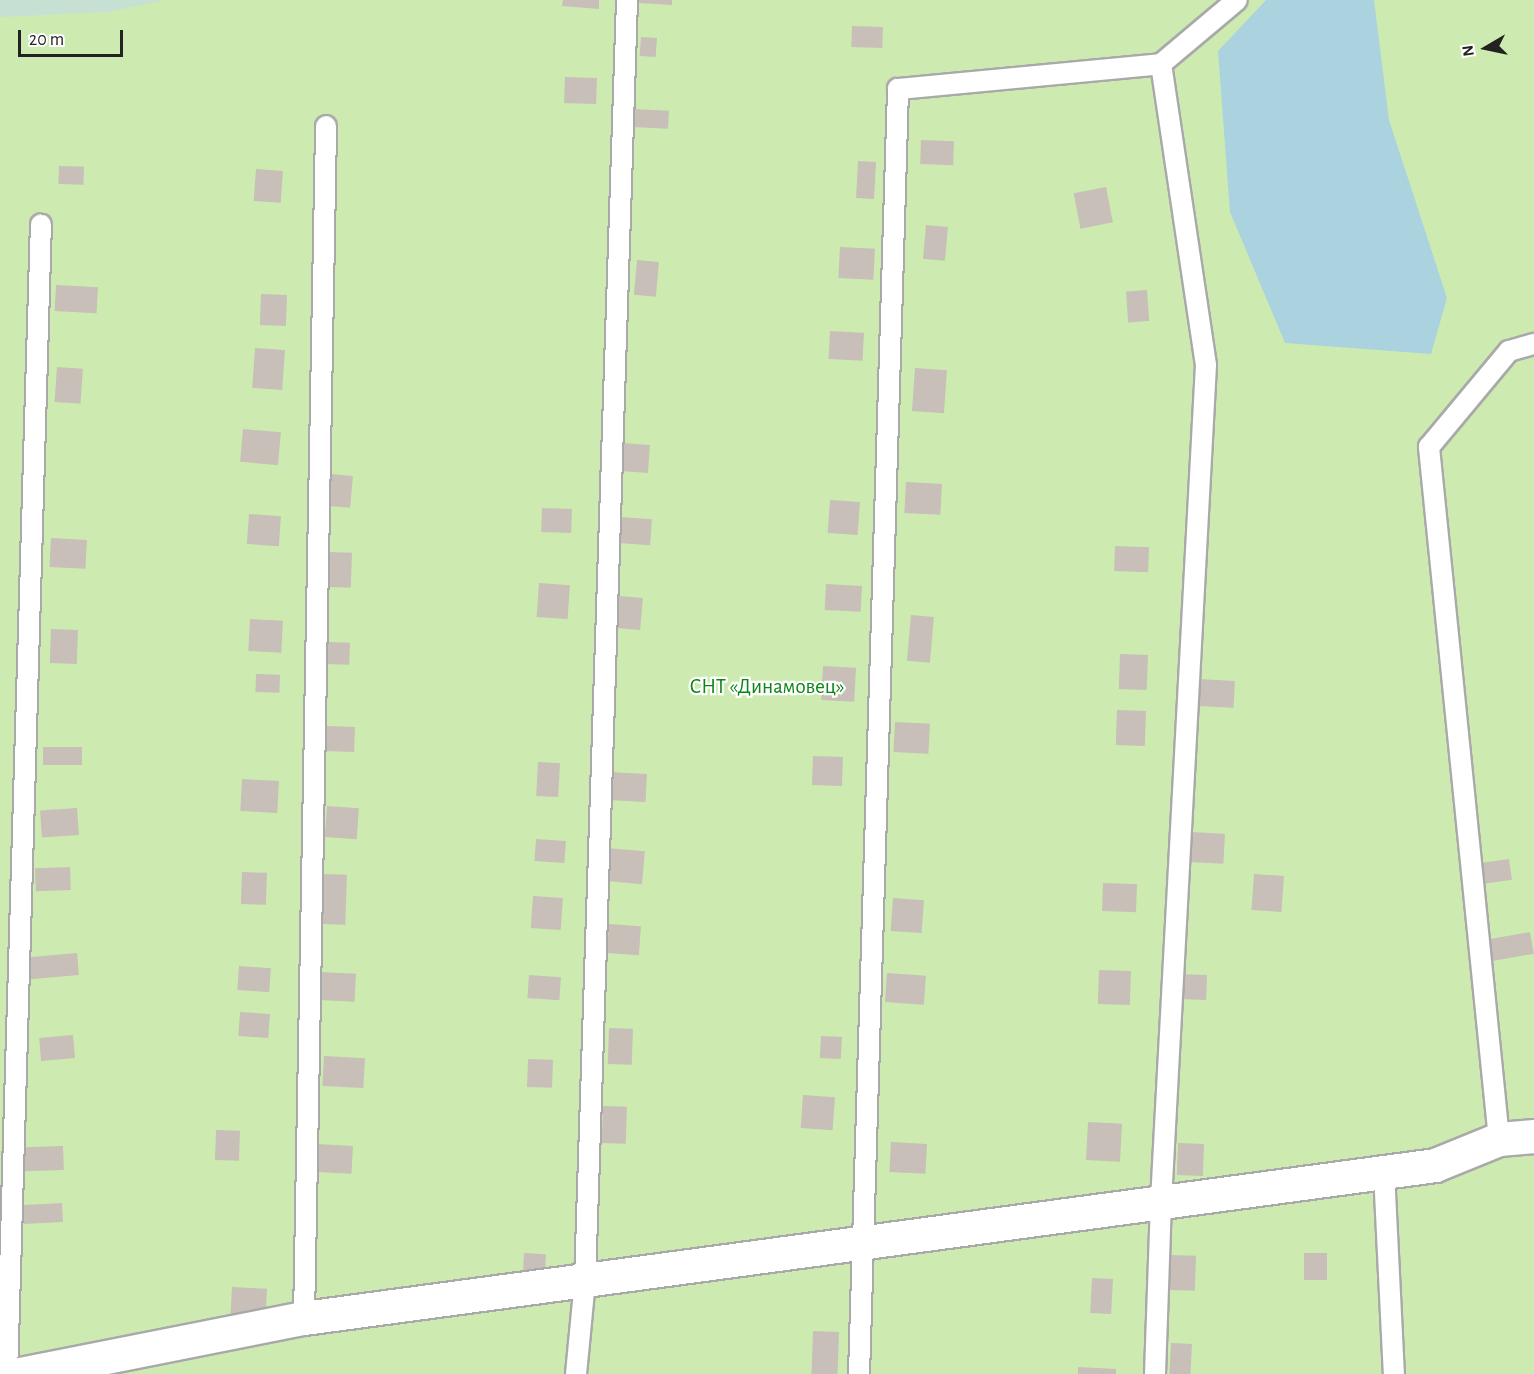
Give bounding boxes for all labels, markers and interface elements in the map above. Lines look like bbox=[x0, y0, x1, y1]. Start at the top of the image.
scale bar bbox=[21, 18, 126, 56]
north arrow bbox=[1456, 18, 1516, 78]
text: 20 m bbox=[29, 31, 64, 49]
text: N bbox=[1459, 44, 1477, 58]
park label: СНТ «Динамовец» bbox=[690, 674, 844, 700]

